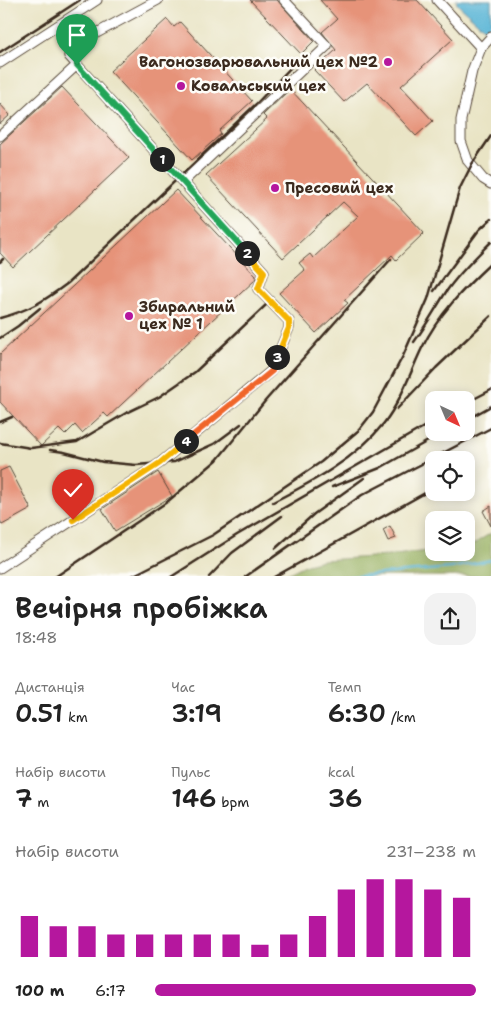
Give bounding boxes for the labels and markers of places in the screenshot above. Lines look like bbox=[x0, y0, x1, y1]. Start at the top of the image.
pin bbox=[56, 14, 98, 65]
place label: Вагонозварювальний цех №2 bbox=[139, 52, 378, 72]
marker: Вагонозварювальний цех №2 bbox=[382, 56, 394, 68]
place label: Ковальський цех bbox=[191, 76, 326, 96]
marker: Ковальський цех bbox=[175, 80, 187, 92]
pin: 1 bbox=[150, 146, 174, 172]
place label: Пресовий цех bbox=[285, 178, 394, 198]
marker: Пресовий цех bbox=[269, 182, 281, 194]
pin: 2 bbox=[234, 240, 260, 266]
place label: Збиральний цех № 1 bbox=[139, 297, 235, 334]
marker: Збиральний цех № 1 bbox=[123, 310, 135, 322]
pin: 3 bbox=[264, 344, 290, 370]
pin: 4 bbox=[174, 428, 198, 454]
pin bbox=[52, 469, 94, 520]

